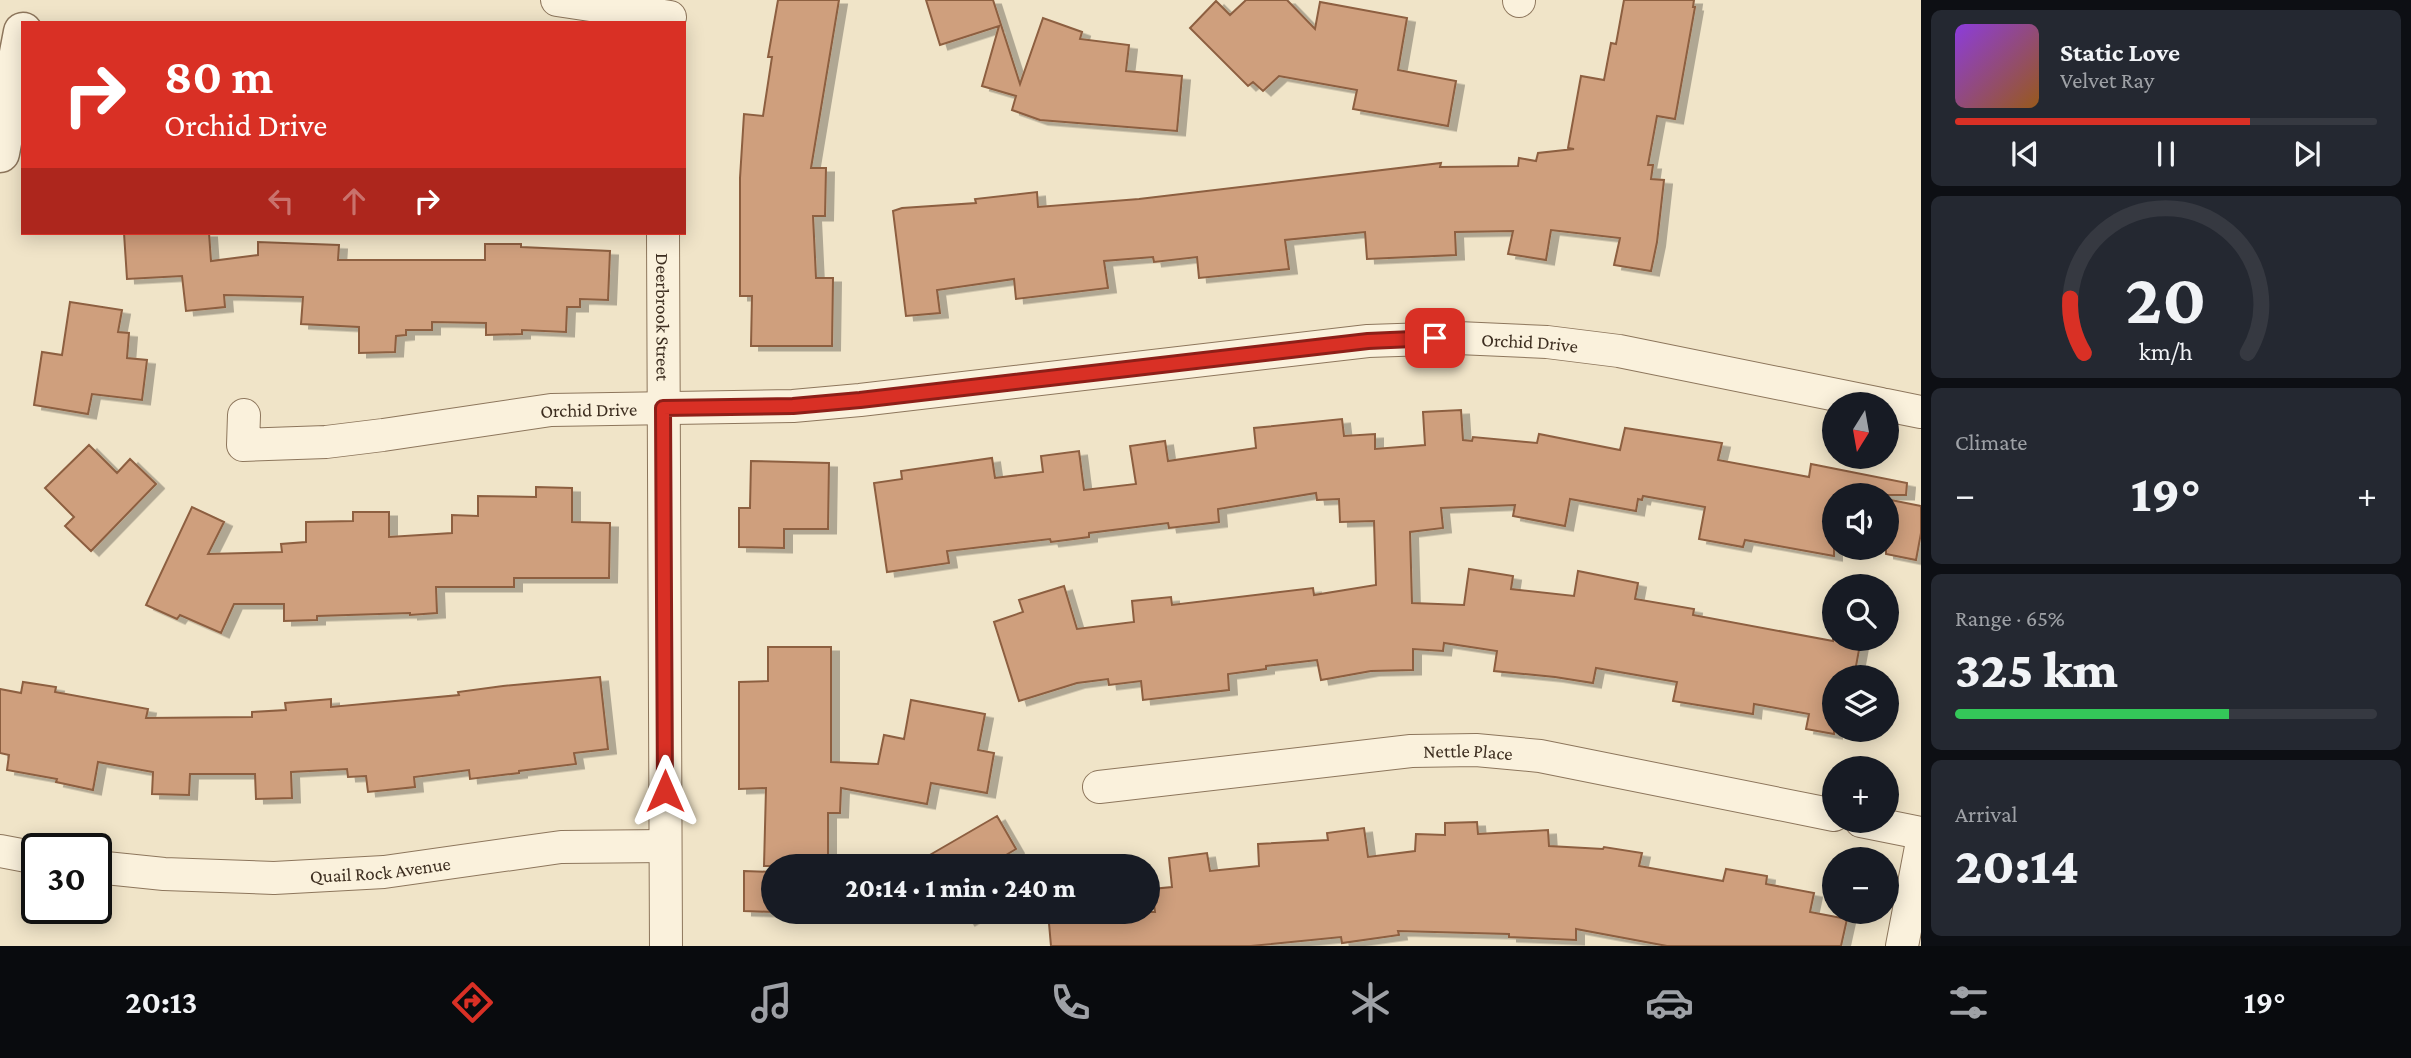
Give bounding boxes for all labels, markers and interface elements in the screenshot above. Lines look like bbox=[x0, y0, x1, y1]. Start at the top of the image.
text: Static Love bbox=[2060, 38, 2180, 67]
icon: right bbox=[49, 49, 140, 140]
text: 80 m bbox=[164, 49, 273, 104]
text: Velvet Ray bbox=[2060, 67, 2154, 93]
text: Orchid Drive bbox=[164, 107, 327, 143]
icon: previous bbox=[2006, 135, 2044, 173]
icon: pause bbox=[2147, 135, 2185, 173]
icon: next bbox=[2288, 135, 2326, 173]
icon: left bbox=[262, 182, 300, 220]
icon: ahead bbox=[335, 182, 373, 220]
icon: right bbox=[408, 182, 446, 220]
street label: Deerbrook Street bbox=[653, 253, 674, 382]
text: 20 bbox=[2125, 258, 2207, 339]
pin bbox=[1405, 308, 1465, 368]
icon: arrive bbox=[1416, 319, 1454, 357]
street label: Orchid Drive bbox=[1481, 329, 1579, 356]
text: km/h bbox=[2139, 338, 2193, 365]
north arrow bbox=[1822, 392, 1899, 469]
map controls bbox=[1822, 392, 1899, 924]
street label: Orchid Drive bbox=[539, 398, 637, 422]
text: Climate bbox=[1955, 429, 2027, 455]
text: 19° bbox=[2131, 464, 2201, 522]
text: − bbox=[1955, 473, 1975, 515]
text: + bbox=[2357, 473, 2377, 515]
button: sound bbox=[1822, 483, 1899, 560]
button: search bbox=[1822, 574, 1899, 651]
text: Range · 65% bbox=[1955, 605, 2065, 631]
text: 325 km bbox=[1955, 640, 2118, 698]
button: layers bbox=[1822, 665, 1899, 742]
street label: Nettle Place bbox=[1423, 739, 1514, 764]
position arrow bbox=[628, 754, 702, 828]
button: + bbox=[1822, 756, 1899, 833]
text: Arrival bbox=[1955, 801, 2018, 827]
speed limit sign: 30 bbox=[21, 833, 112, 924]
text: 20:14 bbox=[1955, 836, 2079, 894]
button: − bbox=[1822, 847, 1899, 924]
street label: Quail Rock Avenue bbox=[309, 852, 452, 887]
text: 20:14 · 1 min · 240 m bbox=[845, 874, 1076, 903]
icon: directions bbox=[448, 978, 497, 1027]
icon: music bbox=[747, 978, 796, 1027]
icon: phone bbox=[1046, 978, 1095, 1027]
icon: climate bbox=[1346, 978, 1395, 1027]
icon: car bbox=[1645, 978, 1694, 1027]
icon: filters bbox=[1944, 978, 1993, 1027]
text: 20:13 bbox=[125, 984, 197, 1020]
text: 19° bbox=[2244, 984, 2286, 1020]

